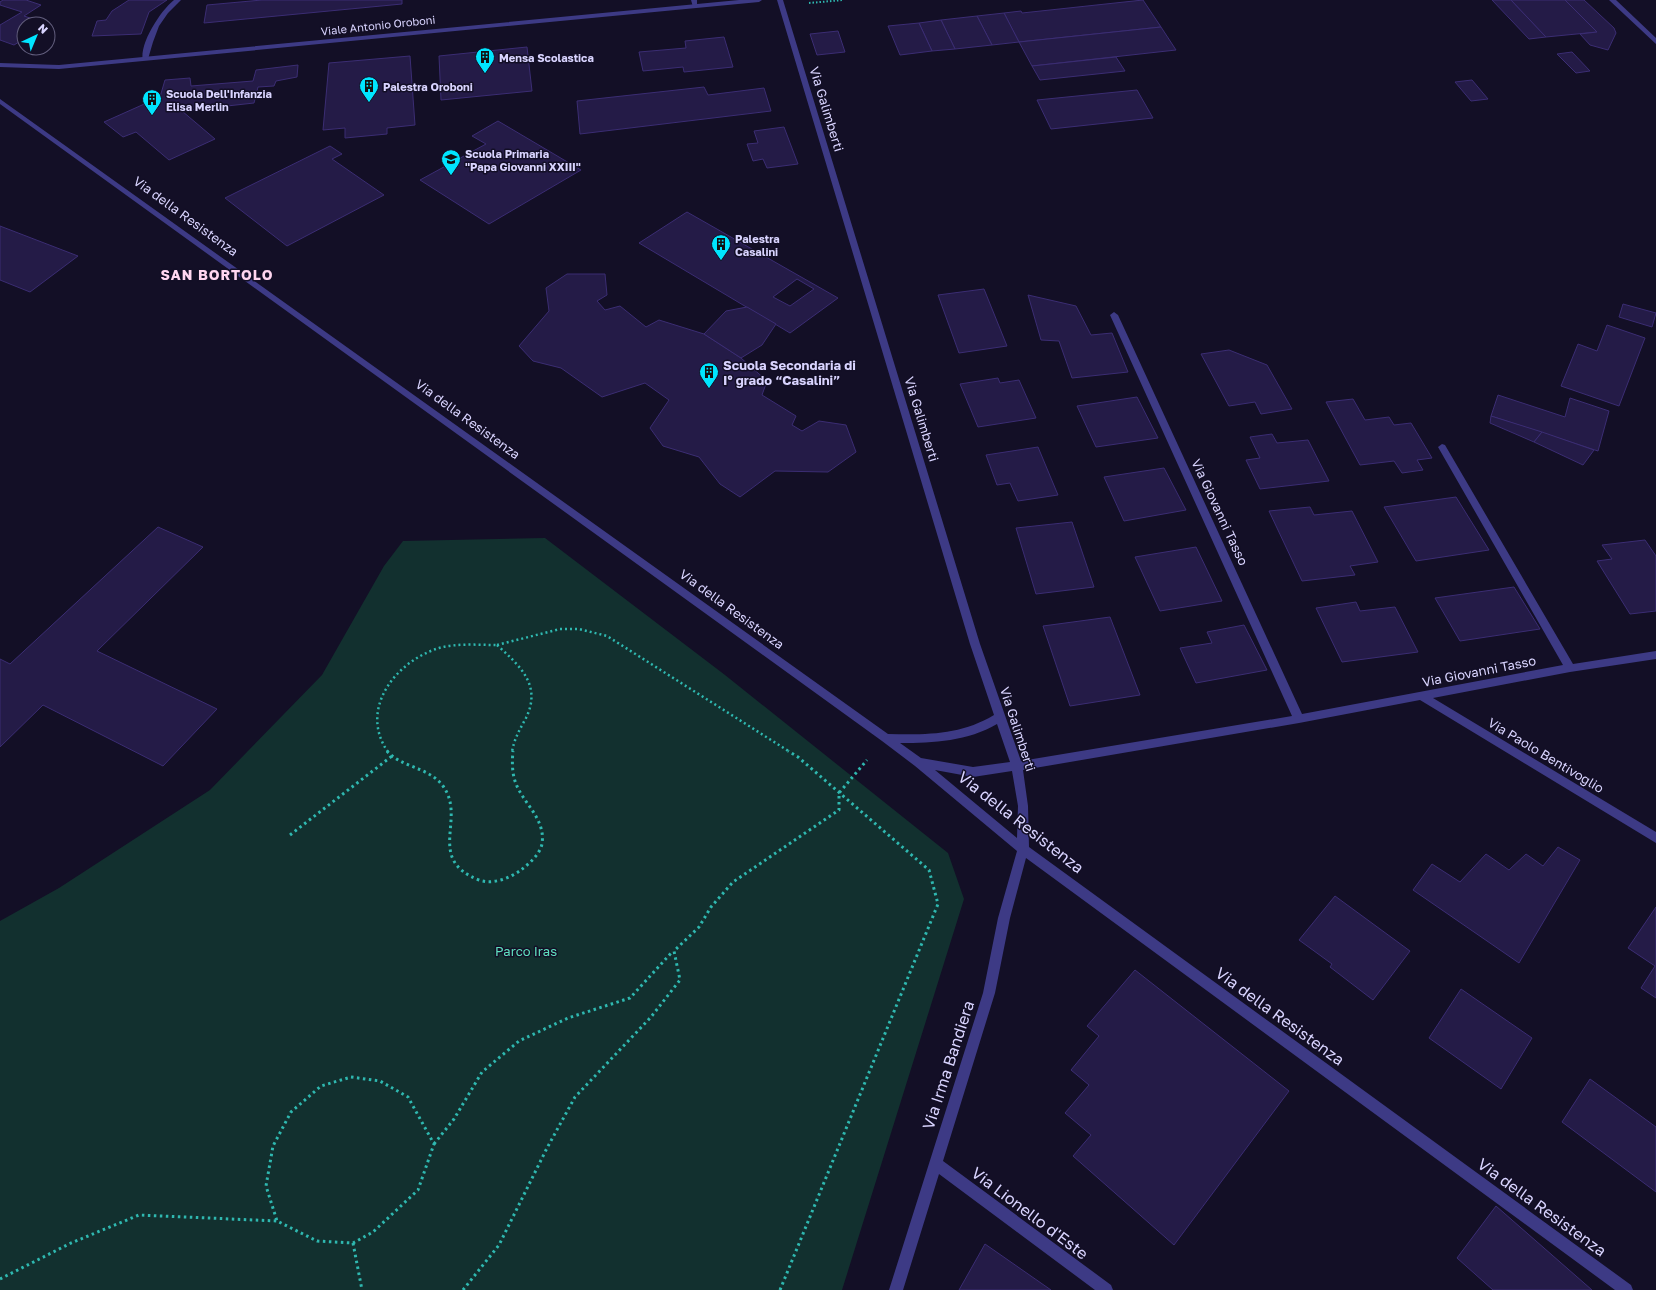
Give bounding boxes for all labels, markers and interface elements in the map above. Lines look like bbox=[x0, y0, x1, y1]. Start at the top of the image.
street label: Viale Antonio Oroboni bbox=[320, 13, 436, 37]
north arrow bbox=[16, 16, 56, 56]
text: N bbox=[36, 21, 51, 36]
building icon: Mensa Scolastica bbox=[474, 46, 496, 74]
place label: Mensa Scolastica bbox=[499, 51, 594, 64]
street label: Via Galimberti bbox=[806, 65, 848, 153]
building icon: Palestra Oroboni bbox=[358, 75, 380, 103]
place label: Palestra Oroboni bbox=[383, 80, 473, 93]
place label: Scuola Dell'Infanzia Elisa Merlin bbox=[166, 87, 272, 113]
building icon: Scuola Dell'Infanzia Elisa Merlin bbox=[141, 88, 163, 116]
place label: Scuola Primaria "Papa Giovanni XXIII" bbox=[465, 147, 581, 173]
school or university icon: Scuola Primaria "Papa Giovanni XXIII" bbox=[440, 148, 462, 176]
street label: Via della Resistenza bbox=[131, 173, 241, 259]
place label: Palestra Casalini bbox=[735, 232, 780, 258]
building icon: Palestra Casalini bbox=[710, 233, 732, 261]
district label: SAN BORTOLO bbox=[161, 266, 273, 283]
place label: Scuola Secondaria di I° grado “Casalini” bbox=[723, 357, 856, 388]
building icon: Scuola Secondaria di I° grado “Casalini” bbox=[698, 361, 720, 389]
street label: Via Galimberti bbox=[901, 375, 943, 463]
street label: Via della Resistenza bbox=[413, 376, 523, 462]
street label: Via Giovanni Tasso bbox=[1188, 456, 1252, 568]
street label: Via della Resistenza bbox=[677, 566, 787, 652]
street label: Via Giovanni Tasso bbox=[1421, 652, 1538, 690]
street label: Via Galimberti bbox=[997, 685, 1039, 773]
street label: Via Paolo Bentivoglio bbox=[1485, 714, 1607, 796]
street label: Via della Resistenza bbox=[954, 767, 1088, 877]
park label: Parco Iras bbox=[495, 943, 557, 959]
street label: Via della Resistenza bbox=[1212, 963, 1348, 1069]
street label: Via Irma Bandiera bbox=[918, 998, 978, 1132]
street label: Via della Resistenza bbox=[1474, 1154, 1610, 1260]
street label: Via Lionello d'Este bbox=[968, 1163, 1092, 1263]

